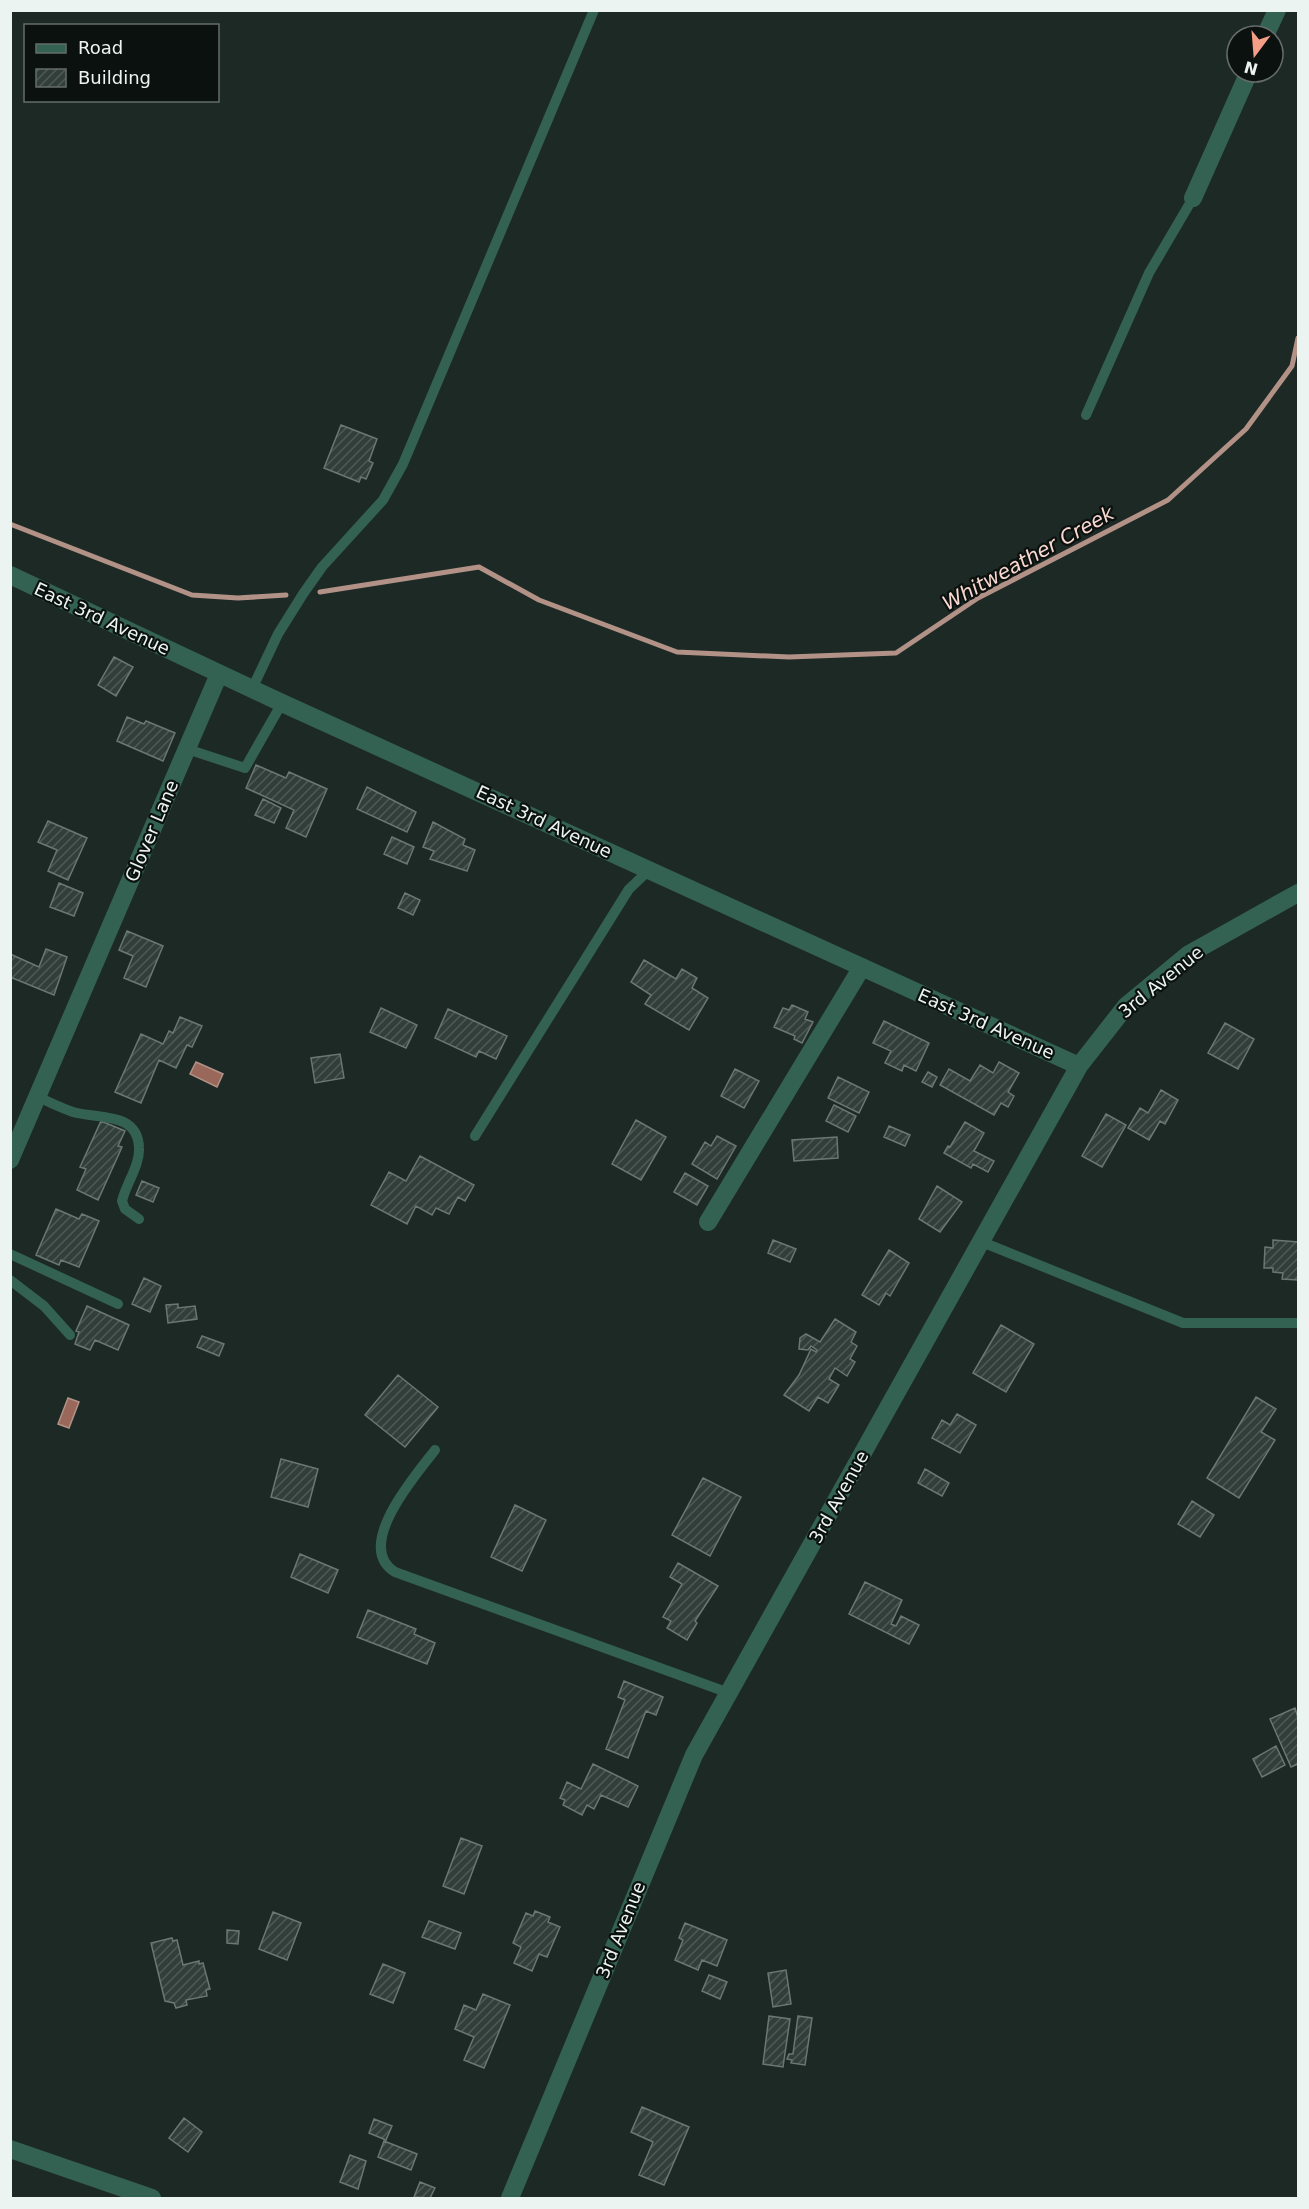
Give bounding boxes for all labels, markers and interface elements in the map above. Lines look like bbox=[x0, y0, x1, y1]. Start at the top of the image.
legend bbox=[24, 24, 219, 102]
north arrow bbox=[1225, 24, 1285, 84]
text: Road bbox=[78, 37, 123, 58]
text: N bbox=[1242, 57, 1260, 79]
text: Building bbox=[78, 67, 151, 88]
water label: Whitweather Creek bbox=[938, 500, 1119, 615]
street label: East 3rd Avenue bbox=[31, 578, 173, 659]
street label: Glover Lane bbox=[121, 777, 182, 885]
street label: East 3rd Avenue bbox=[473, 781, 615, 862]
street label: 3rd Avenue bbox=[1114, 941, 1207, 1022]
street label: East 3rd Avenue bbox=[915, 984, 1058, 1063]
street label: 3rd Avenue bbox=[805, 1447, 873, 1547]
street label: 3rd Avenue bbox=[592, 1878, 649, 1981]

